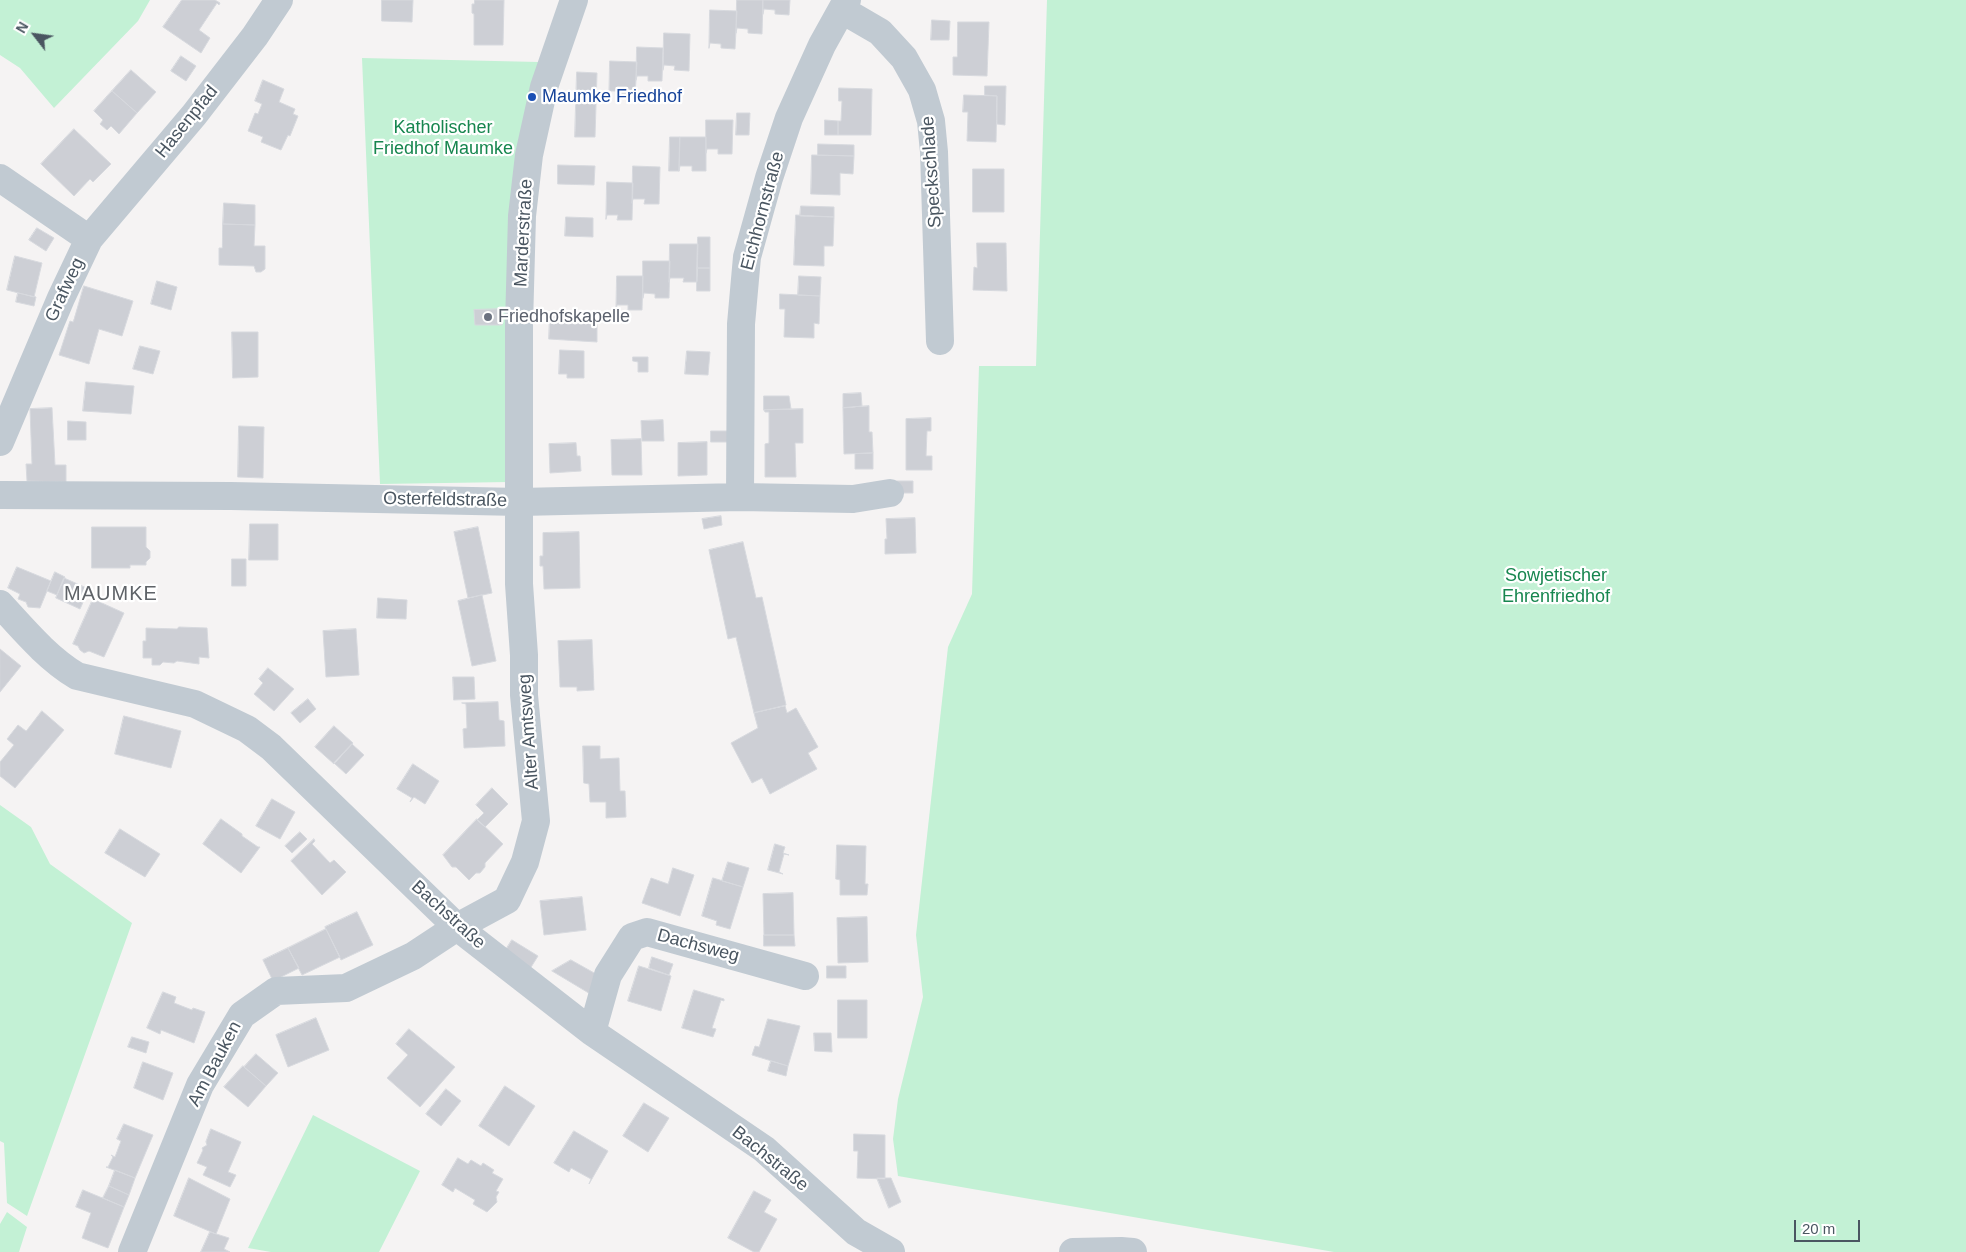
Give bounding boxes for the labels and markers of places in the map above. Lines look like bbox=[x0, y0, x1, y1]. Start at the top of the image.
place label: Maumke Friedhof bbox=[542, 86, 682, 108]
marker: Maumke Friedhof bbox=[526, 91, 538, 103]
place label: Friedhofskapelle bbox=[498, 306, 630, 328]
marker: Friedhofskapelle bbox=[482, 311, 494, 323]

